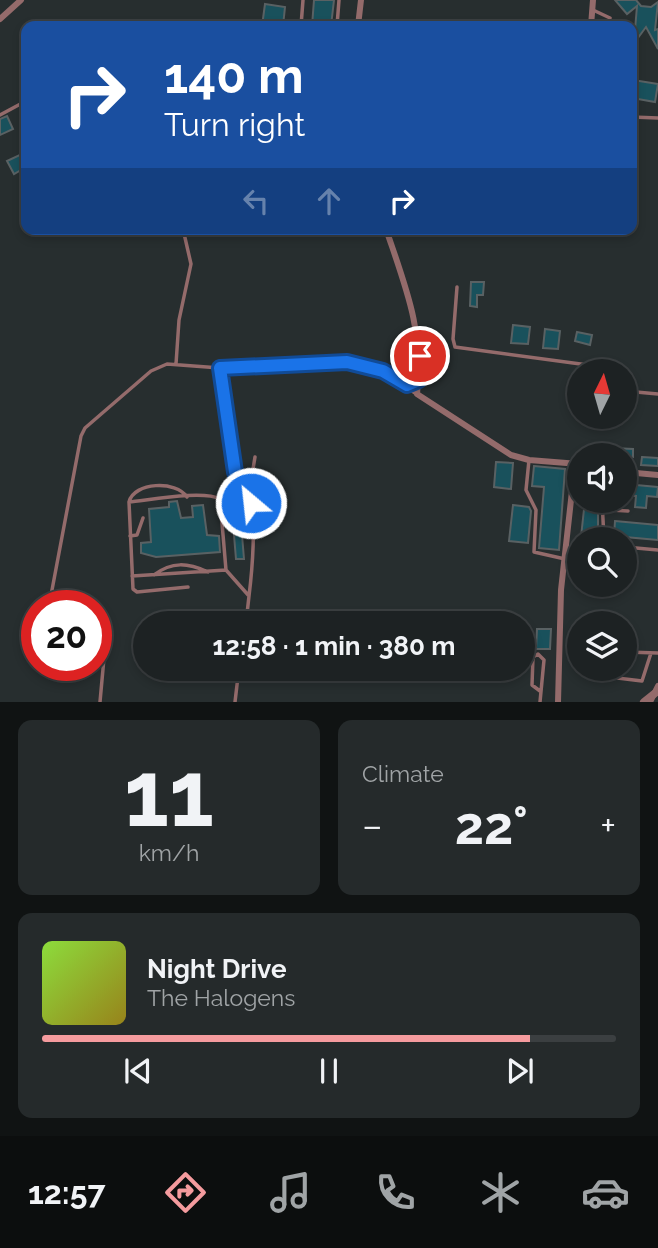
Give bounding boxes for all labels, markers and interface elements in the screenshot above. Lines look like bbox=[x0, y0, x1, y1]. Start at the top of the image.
text: 140 m bbox=[164, 47, 304, 104]
icon: right bbox=[49, 49, 140, 140]
text: Turn right bbox=[164, 106, 305, 143]
icon: left bbox=[237, 182, 275, 220]
icon: ahead bbox=[310, 182, 348, 220]
icon: right bbox=[383, 182, 421, 220]
pin bbox=[390, 326, 450, 386]
icon: arrive bbox=[401, 337, 439, 375]
north arrow bbox=[567, 359, 637, 429]
map controls bbox=[567, 359, 637, 681]
button: sound bbox=[567, 443, 637, 513]
position arrow bbox=[214, 466, 288, 540]
button: search bbox=[567, 527, 637, 597]
speed limit sign: 20 bbox=[21, 590, 112, 681]
button: layers bbox=[567, 611, 637, 681]
text: 12:58 · 1 min · 380 m bbox=[213, 631, 455, 661]
text: 11 bbox=[124, 740, 214, 847]
text: Climate bbox=[362, 760, 444, 787]
text: 22° bbox=[455, 795, 528, 856]
text: − bbox=[362, 803, 382, 848]
text: + bbox=[600, 803, 616, 848]
text: km/h bbox=[139, 839, 199, 866]
text: Night Drive bbox=[147, 954, 286, 984]
text: The Halogens bbox=[147, 984, 295, 1011]
icon: previous bbox=[119, 1052, 157, 1090]
icon: pause bbox=[310, 1052, 348, 1090]
icon: next bbox=[501, 1052, 539, 1090]
icon: directions bbox=[161, 1168, 210, 1217]
icon: music bbox=[266, 1168, 315, 1217]
icon: phone bbox=[371, 1168, 420, 1217]
icon: climate bbox=[476, 1168, 525, 1217]
icon: car bbox=[581, 1168, 630, 1217]
text: 12:57 bbox=[28, 1174, 105, 1211]

